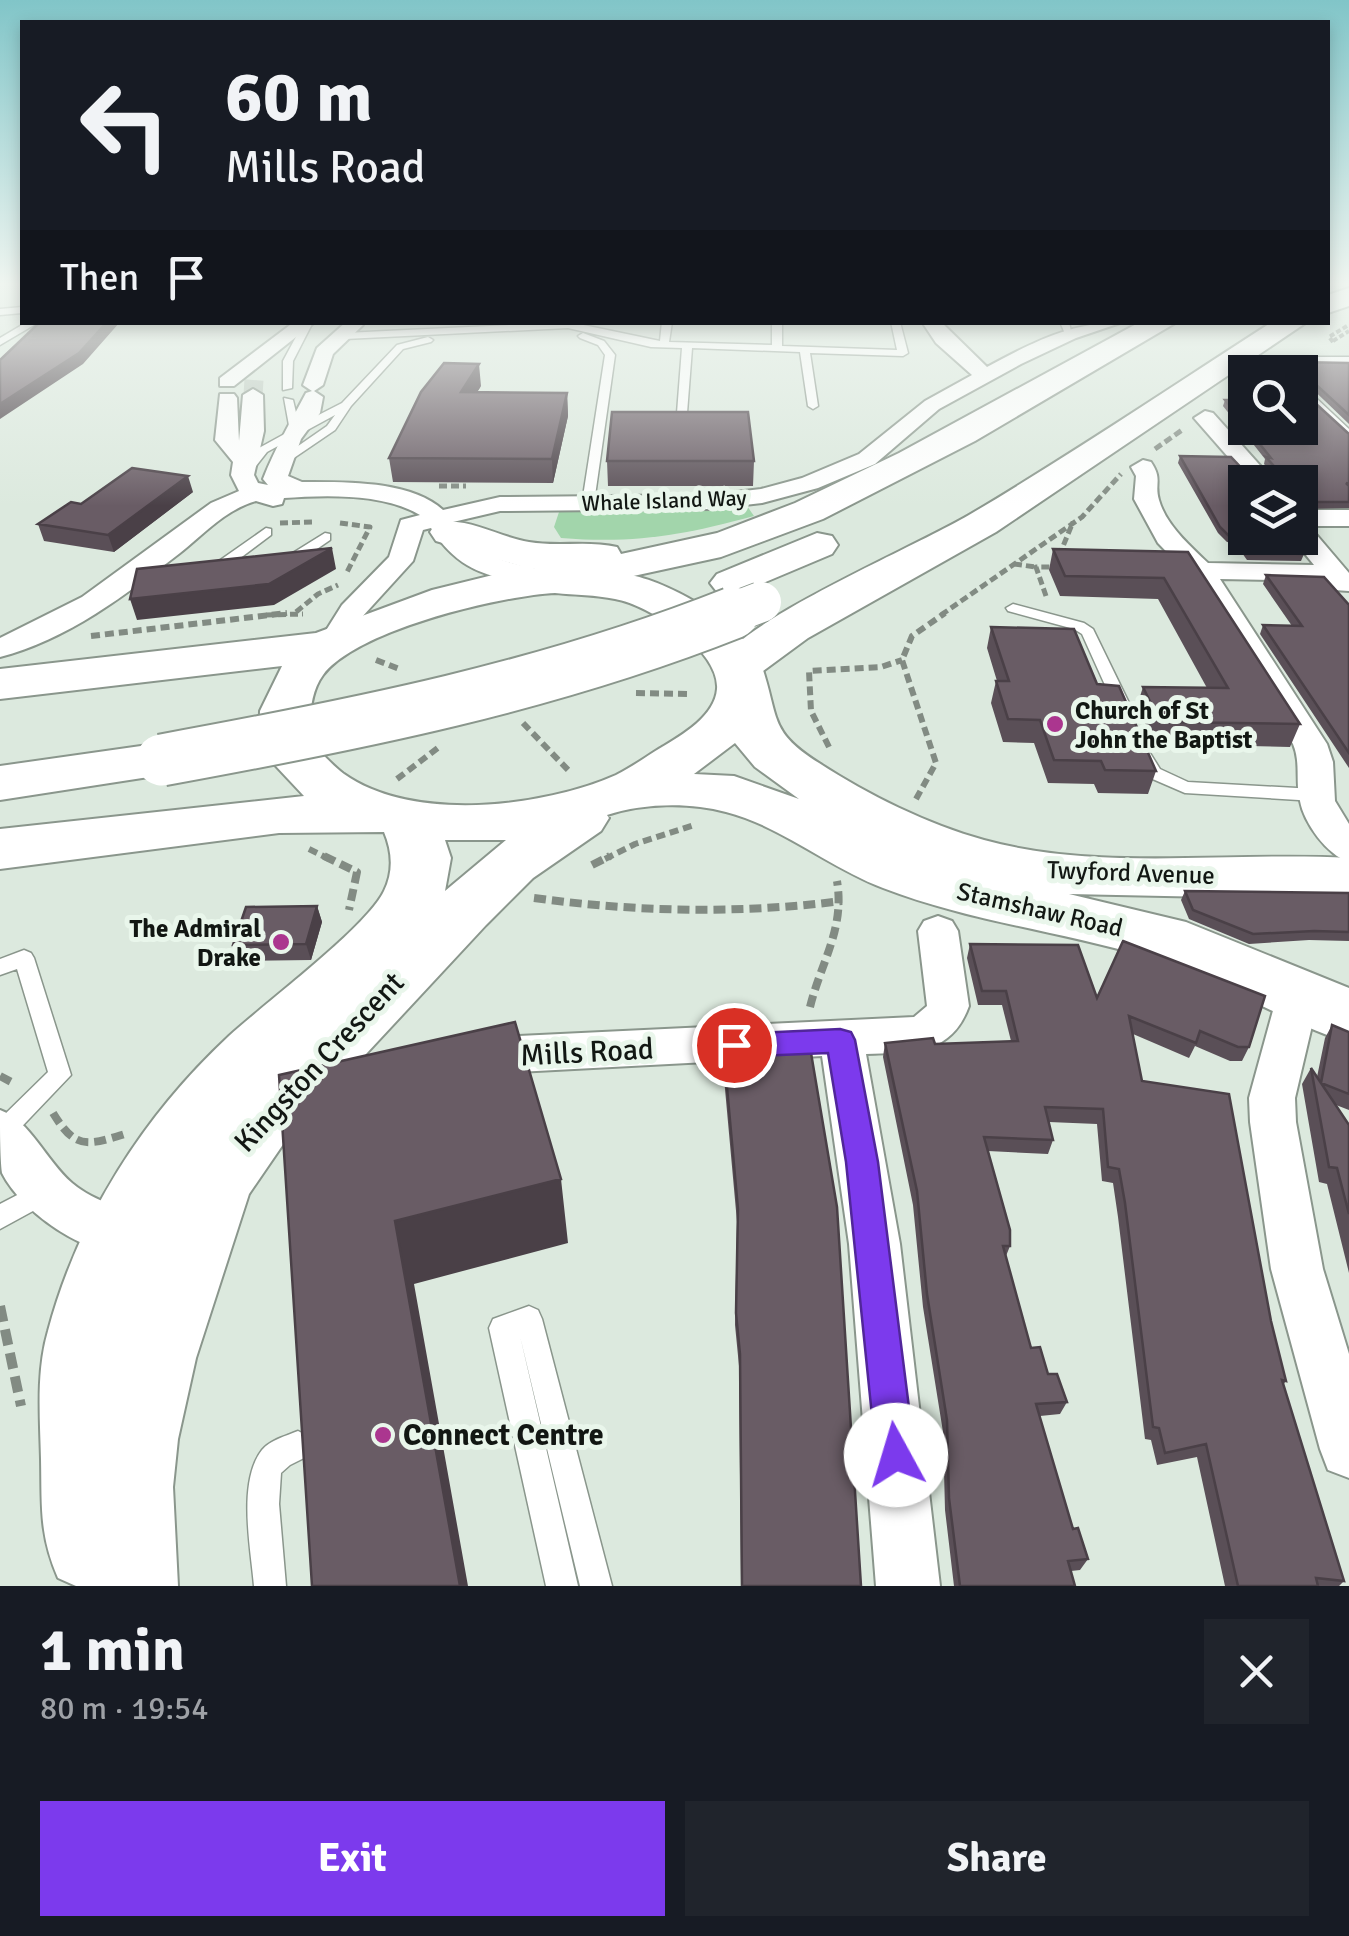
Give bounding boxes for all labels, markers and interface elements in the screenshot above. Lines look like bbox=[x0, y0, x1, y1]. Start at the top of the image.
text: 60 m bbox=[225, 54, 373, 140]
icon: left bbox=[60, 60, 190, 190]
text: Mills Road bbox=[225, 140, 425, 195]
icon: arrive bbox=[159, 250, 214, 305]
text: Then bbox=[60, 254, 139, 301]
map controls bbox=[1228, 355, 1318, 555]
button: search bbox=[1228, 355, 1318, 445]
button: layers bbox=[1228, 465, 1318, 555]
street label: Whale Island Way bbox=[581, 484, 748, 517]
place label: Church of St John the Baptist bbox=[1075, 695, 1252, 755]
marker: Church of St John the Baptist bbox=[1044, 713, 1066, 735]
street label: Twyford Avenue bbox=[1047, 854, 1215, 891]
street label: Stamshaw Road bbox=[954, 875, 1126, 944]
place label: The Admiral Drake bbox=[130, 913, 261, 973]
marker: The Admiral Drake bbox=[270, 931, 292, 953]
street label: Kingston Crescent bbox=[226, 965, 412, 1160]
pin bbox=[692, 1003, 777, 1088]
icon: arrive bbox=[707, 1018, 762, 1073]
street label: Mills Road bbox=[519, 1031, 655, 1074]
position arrow bbox=[844, 1403, 948, 1507]
place label: Connect Centre bbox=[403, 1417, 604, 1454]
marker: Connect Centre bbox=[372, 1424, 394, 1446]
text: 1 min bbox=[40, 1614, 185, 1688]
button: close bbox=[1204, 1619, 1309, 1724]
text: 80 m · 19:54 bbox=[40, 1689, 209, 1728]
button: Exit bbox=[40, 1801, 665, 1916]
button: Share bbox=[685, 1801, 1309, 1916]

